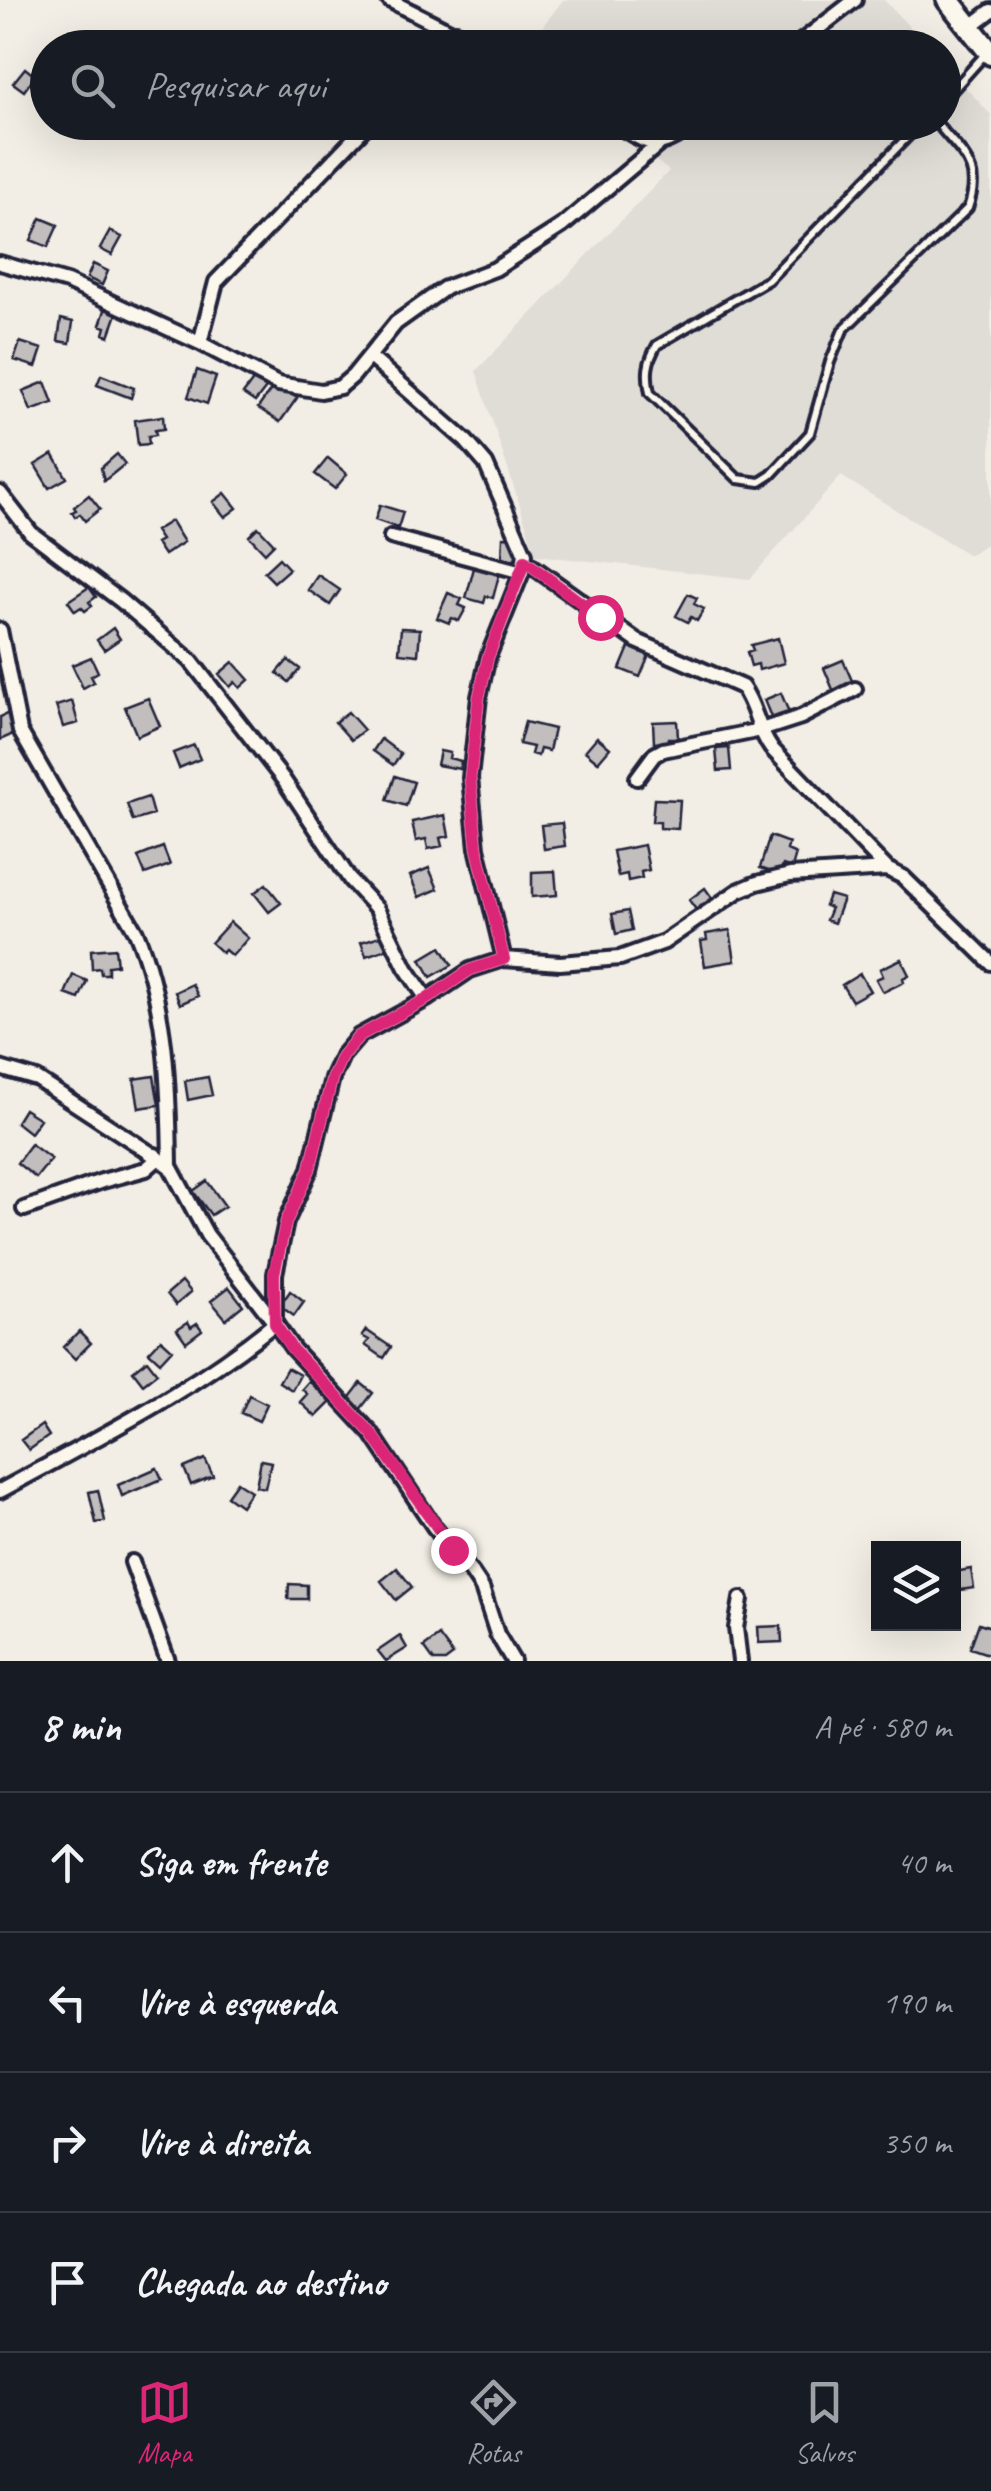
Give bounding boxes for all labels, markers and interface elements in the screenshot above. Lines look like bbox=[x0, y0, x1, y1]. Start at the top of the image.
search box bbox=[30, 30, 961, 140]
icon: search bbox=[65, 58, 120, 113]
text: Pesquisar aqui bbox=[145, 62, 326, 109]
route start bbox=[578, 595, 624, 641]
route end bbox=[431, 1528, 477, 1574]
map controls bbox=[871, 1541, 961, 1631]
button: layers bbox=[871, 1541, 961, 1631]
text: 8 min bbox=[40, 1700, 120, 1753]
text: A pé · 580 m bbox=[814, 1706, 951, 1747]
icon: ahead bbox=[40, 1835, 95, 1890]
text: Siga em frente bbox=[135, 1839, 326, 1886]
text: 40 m bbox=[897, 1842, 951, 1883]
icon: left bbox=[40, 1975, 95, 2030]
text: Vire à esquerda bbox=[135, 1979, 335, 2026]
text: 190 m bbox=[882, 1982, 951, 2023]
icon: right bbox=[40, 2115, 95, 2170]
text: Vire à direita bbox=[135, 2119, 309, 2166]
text: 350 m bbox=[882, 2122, 951, 2163]
icon: arrive bbox=[40, 2255, 95, 2310]
text: Chegada ao destino bbox=[135, 2259, 386, 2306]
tab: Mapa bbox=[137, 2375, 192, 2470]
tab: Rotas bbox=[466, 2375, 521, 2470]
tab: Salvos bbox=[795, 2375, 854, 2470]

